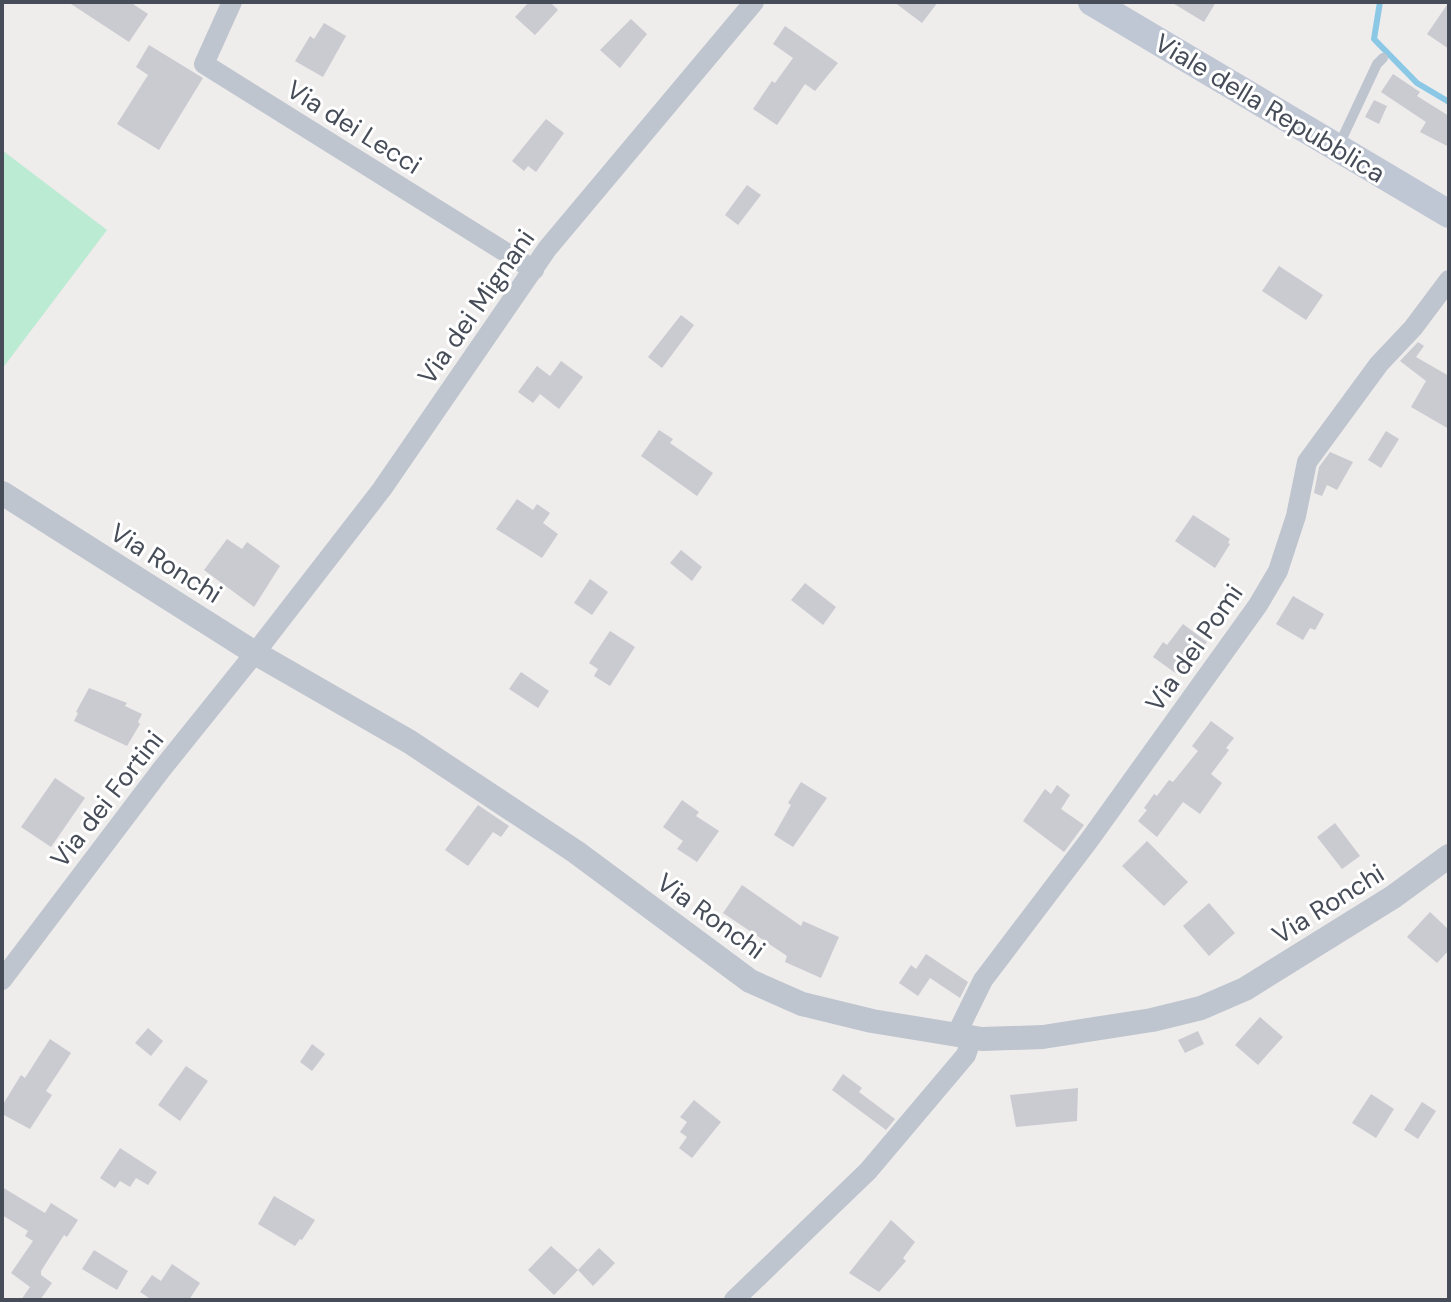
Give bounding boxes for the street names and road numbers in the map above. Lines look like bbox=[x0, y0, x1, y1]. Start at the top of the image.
street label: Viale della Repubblica bbox=[1148, 26, 1392, 190]
street label: Via dei Lecci bbox=[280, 72, 428, 182]
street label: Via dei Mignani bbox=[410, 223, 542, 391]
street label: Via Ronchi bbox=[104, 515, 228, 611]
street label: Via dei Pomi bbox=[1138, 578, 1250, 718]
street label: Via dei Fortini bbox=[43, 724, 171, 874]
street label: Via Ronchi bbox=[1266, 856, 1390, 952]
street label: Via Ronchi bbox=[650, 865, 772, 967]

